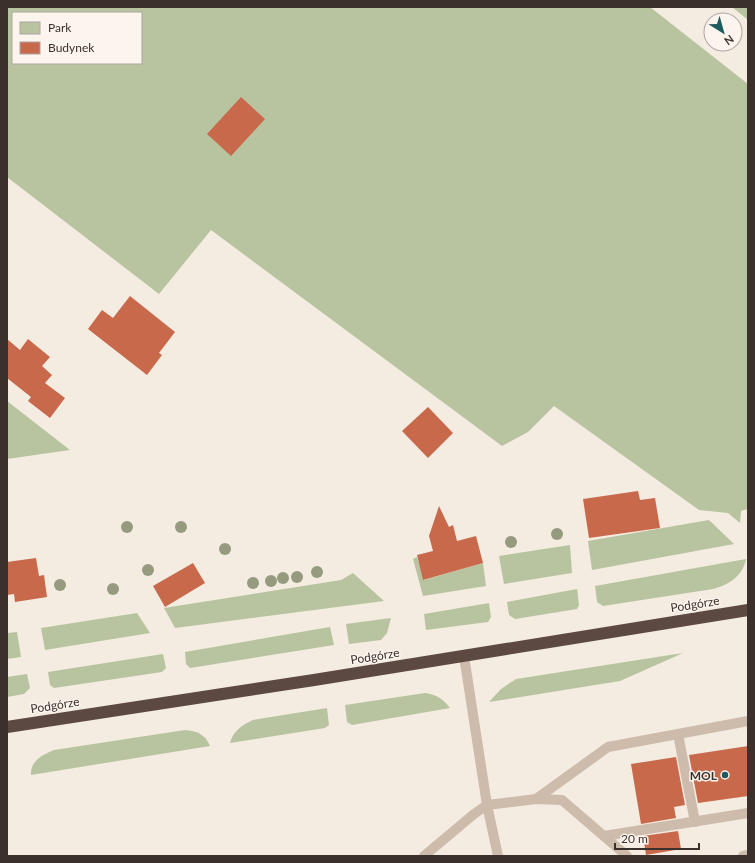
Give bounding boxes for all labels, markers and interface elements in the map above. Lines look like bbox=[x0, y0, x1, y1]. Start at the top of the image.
legend bbox=[12, 12, 142, 64]
north arrow bbox=[703, 12, 743, 52]
text: Park bbox=[48, 20, 72, 35]
text: N bbox=[722, 33, 737, 48]
text: Budynek bbox=[48, 40, 95, 55]
street label: Podgórze bbox=[669, 593, 721, 615]
street label: Podgórze bbox=[349, 645, 401, 667]
street label: Podgórze bbox=[29, 694, 81, 716]
place label: MOL bbox=[690, 768, 718, 783]
marker: MOL bbox=[720, 770, 730, 780]
scale bar bbox=[615, 825, 699, 851]
text: 20 m bbox=[621, 831, 648, 846]

